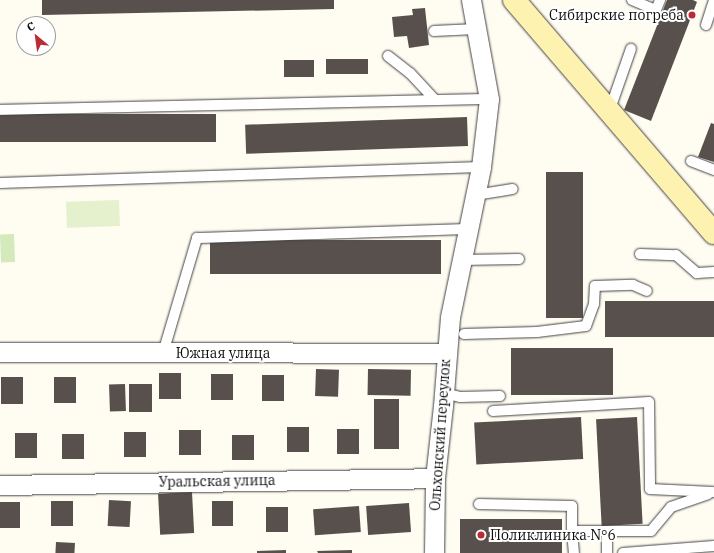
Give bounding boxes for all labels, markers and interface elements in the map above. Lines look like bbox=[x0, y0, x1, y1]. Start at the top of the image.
place label: Сибирские погреба bbox=[549, 7, 684, 23]
marker: Сибирские погреба bbox=[687, 10, 697, 20]
north arrow bbox=[16, 16, 56, 56]
text: С bbox=[24, 18, 37, 34]
street label: Южная улица bbox=[176, 345, 270, 361]
street label: Ольхонский переулок bbox=[426, 359, 454, 511]
street label: Уральская улица bbox=[158, 472, 276, 490]
place label: Поликлиника N°6 bbox=[490, 527, 616, 543]
marker: Поликлиника N°6 bbox=[475, 529, 487, 541]

